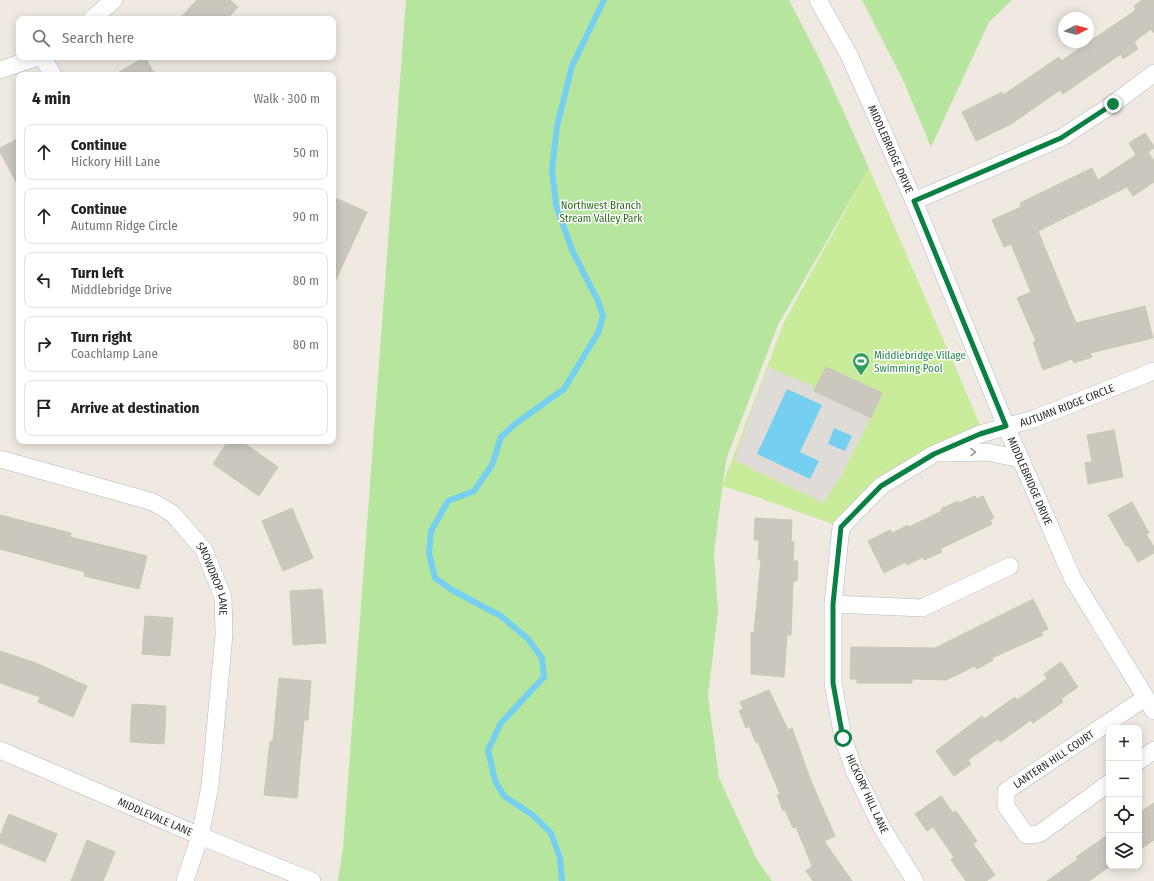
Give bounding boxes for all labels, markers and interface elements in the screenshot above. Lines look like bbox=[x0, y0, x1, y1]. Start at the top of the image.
north arrow bbox=[1058, 12, 1094, 48]
search box bbox=[16, 16, 336, 60]
icon: search bbox=[30, 27, 52, 49]
text: Search here bbox=[62, 29, 134, 47]
text: 4 min bbox=[32, 88, 71, 109]
text: Walk · 300 m bbox=[254, 91, 320, 106]
route end bbox=[1104, 95, 1122, 113]
street label: MIDDLEBRIDGE DRIVE bbox=[866, 103, 916, 195]
text: Continue bbox=[71, 136, 127, 154]
icon: ahead bbox=[33, 141, 55, 163]
text: 50 m bbox=[293, 145, 319, 160]
text: Hickory Hill Lane bbox=[71, 154, 160, 169]
park label: Northwest Branch Stream Valley Park bbox=[560, 199, 643, 225]
text: Continue bbox=[71, 200, 127, 218]
icon: ahead bbox=[33, 205, 55, 227]
text: 90 m bbox=[293, 209, 319, 224]
text: Autumn Ridge Circle bbox=[71, 218, 178, 233]
text: Turn left bbox=[71, 264, 124, 282]
icon: left bbox=[33, 269, 55, 291]
text: 80 m bbox=[293, 273, 319, 288]
text: Middlebridge Drive bbox=[71, 282, 172, 297]
text: Turn right bbox=[71, 328, 132, 346]
icon: right bbox=[33, 333, 55, 355]
text: 80 m bbox=[293, 337, 319, 352]
text: Coachlamp Lane bbox=[71, 346, 158, 361]
place label: Middlebridge Village Swimming Pool bbox=[874, 349, 966, 375]
sports icon: Middlebridge Village Swimming Pool bbox=[851, 351, 871, 376]
street label: AUTUMN RIDGE CIRCLE bbox=[1018, 381, 1116, 429]
icon: arrive bbox=[33, 397, 55, 419]
text: Arrive at destination bbox=[71, 399, 199, 417]
street label: MIDDLEBRIDGE DRIVE bbox=[1005, 435, 1055, 527]
one-way arrow bbox=[970, 448, 976, 457]
street label: SNOWDROP LANE bbox=[194, 539, 230, 615]
map controls bbox=[1106, 725, 1142, 869]
button: + bbox=[1106, 725, 1142, 761]
street label: LANTERN HILL COURT bbox=[1011, 727, 1097, 791]
route start bbox=[834, 729, 852, 747]
street label: HICKORY HILL LANE bbox=[843, 752, 891, 836]
button: − bbox=[1106, 761, 1142, 797]
street label: MIDDLEVALE LANE bbox=[116, 795, 195, 839]
button: locate bbox=[1106, 797, 1142, 833]
button: layers bbox=[1106, 833, 1142, 869]

